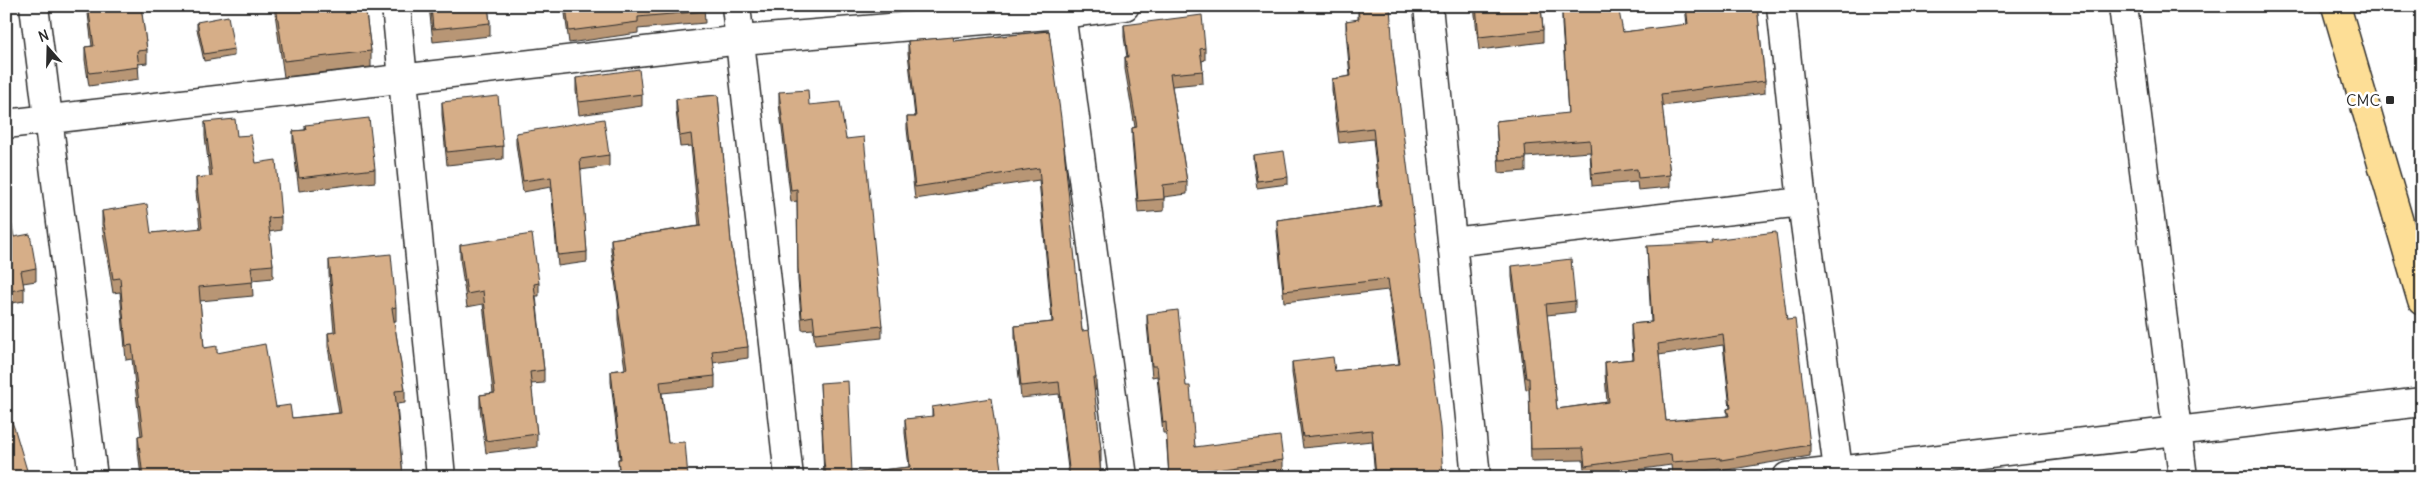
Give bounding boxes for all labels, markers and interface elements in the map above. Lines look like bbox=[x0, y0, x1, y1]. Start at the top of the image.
north arrow bbox=[22, 22, 72, 72]
text: N bbox=[36, 26, 51, 46]
place label: CMC bbox=[2346, 90, 2380, 110]
marker: CMC bbox=[2384, 94, 2396, 106]

